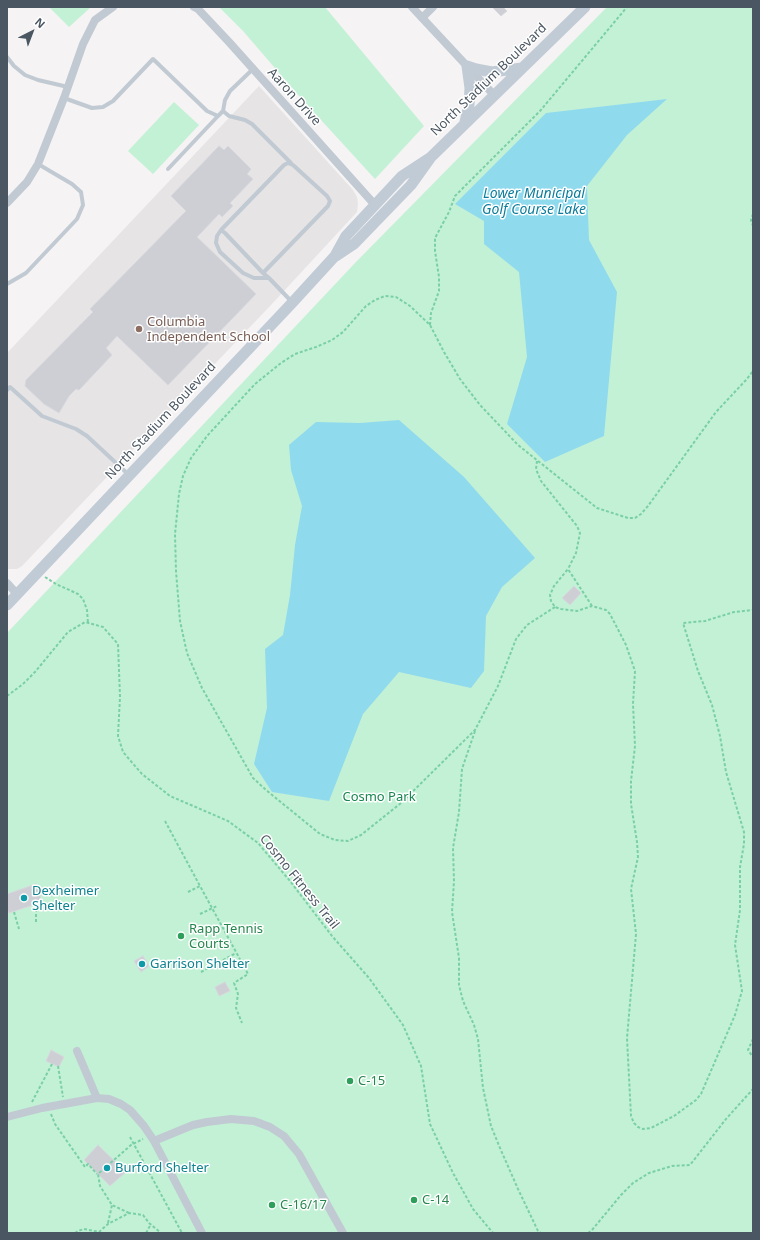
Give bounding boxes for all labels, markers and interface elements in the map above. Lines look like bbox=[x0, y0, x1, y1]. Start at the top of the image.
north arrow bbox=[12, 12, 52, 52]
text: N bbox=[32, 14, 49, 31]
street label: North Stadium Boulevard bbox=[428, 21, 550, 139]
street label: Aaron Drive bbox=[264, 65, 324, 129]
water label: Lower Municipal Golf Course Lake bbox=[482, 186, 586, 218]
place label: Columbia Independent School bbox=[147, 314, 270, 345]
marker: Columbia Independent School bbox=[134, 324, 144, 334]
street label: North Stadium Boulevard bbox=[102, 359, 220, 483]
park label: Cosmo Park bbox=[342, 789, 416, 805]
street label: Cosmo Fitness Trail bbox=[256, 831, 342, 933]
place label: Dexheimer Shelter bbox=[32, 883, 99, 914]
marker: Dexheimer Shelter bbox=[19, 893, 29, 903]
place label: Rapp Tennis Courts bbox=[189, 921, 263, 952]
marker: Rapp Tennis Courts bbox=[176, 931, 186, 941]
place label: Garrison Shelter bbox=[150, 956, 250, 972]
marker: Garrison Shelter bbox=[137, 959, 147, 969]
place label: C-15 bbox=[358, 1073, 385, 1089]
marker: C-15 bbox=[345, 1076, 355, 1086]
place label: Burford Shelter bbox=[115, 1160, 209, 1176]
marker: Burford Shelter bbox=[102, 1163, 112, 1173]
place label: C-14 bbox=[422, 1192, 449, 1208]
marker: C-14 bbox=[409, 1195, 419, 1205]
place label: C-16/17 bbox=[280, 1197, 327, 1213]
marker: C-16/17 bbox=[267, 1200, 277, 1210]

